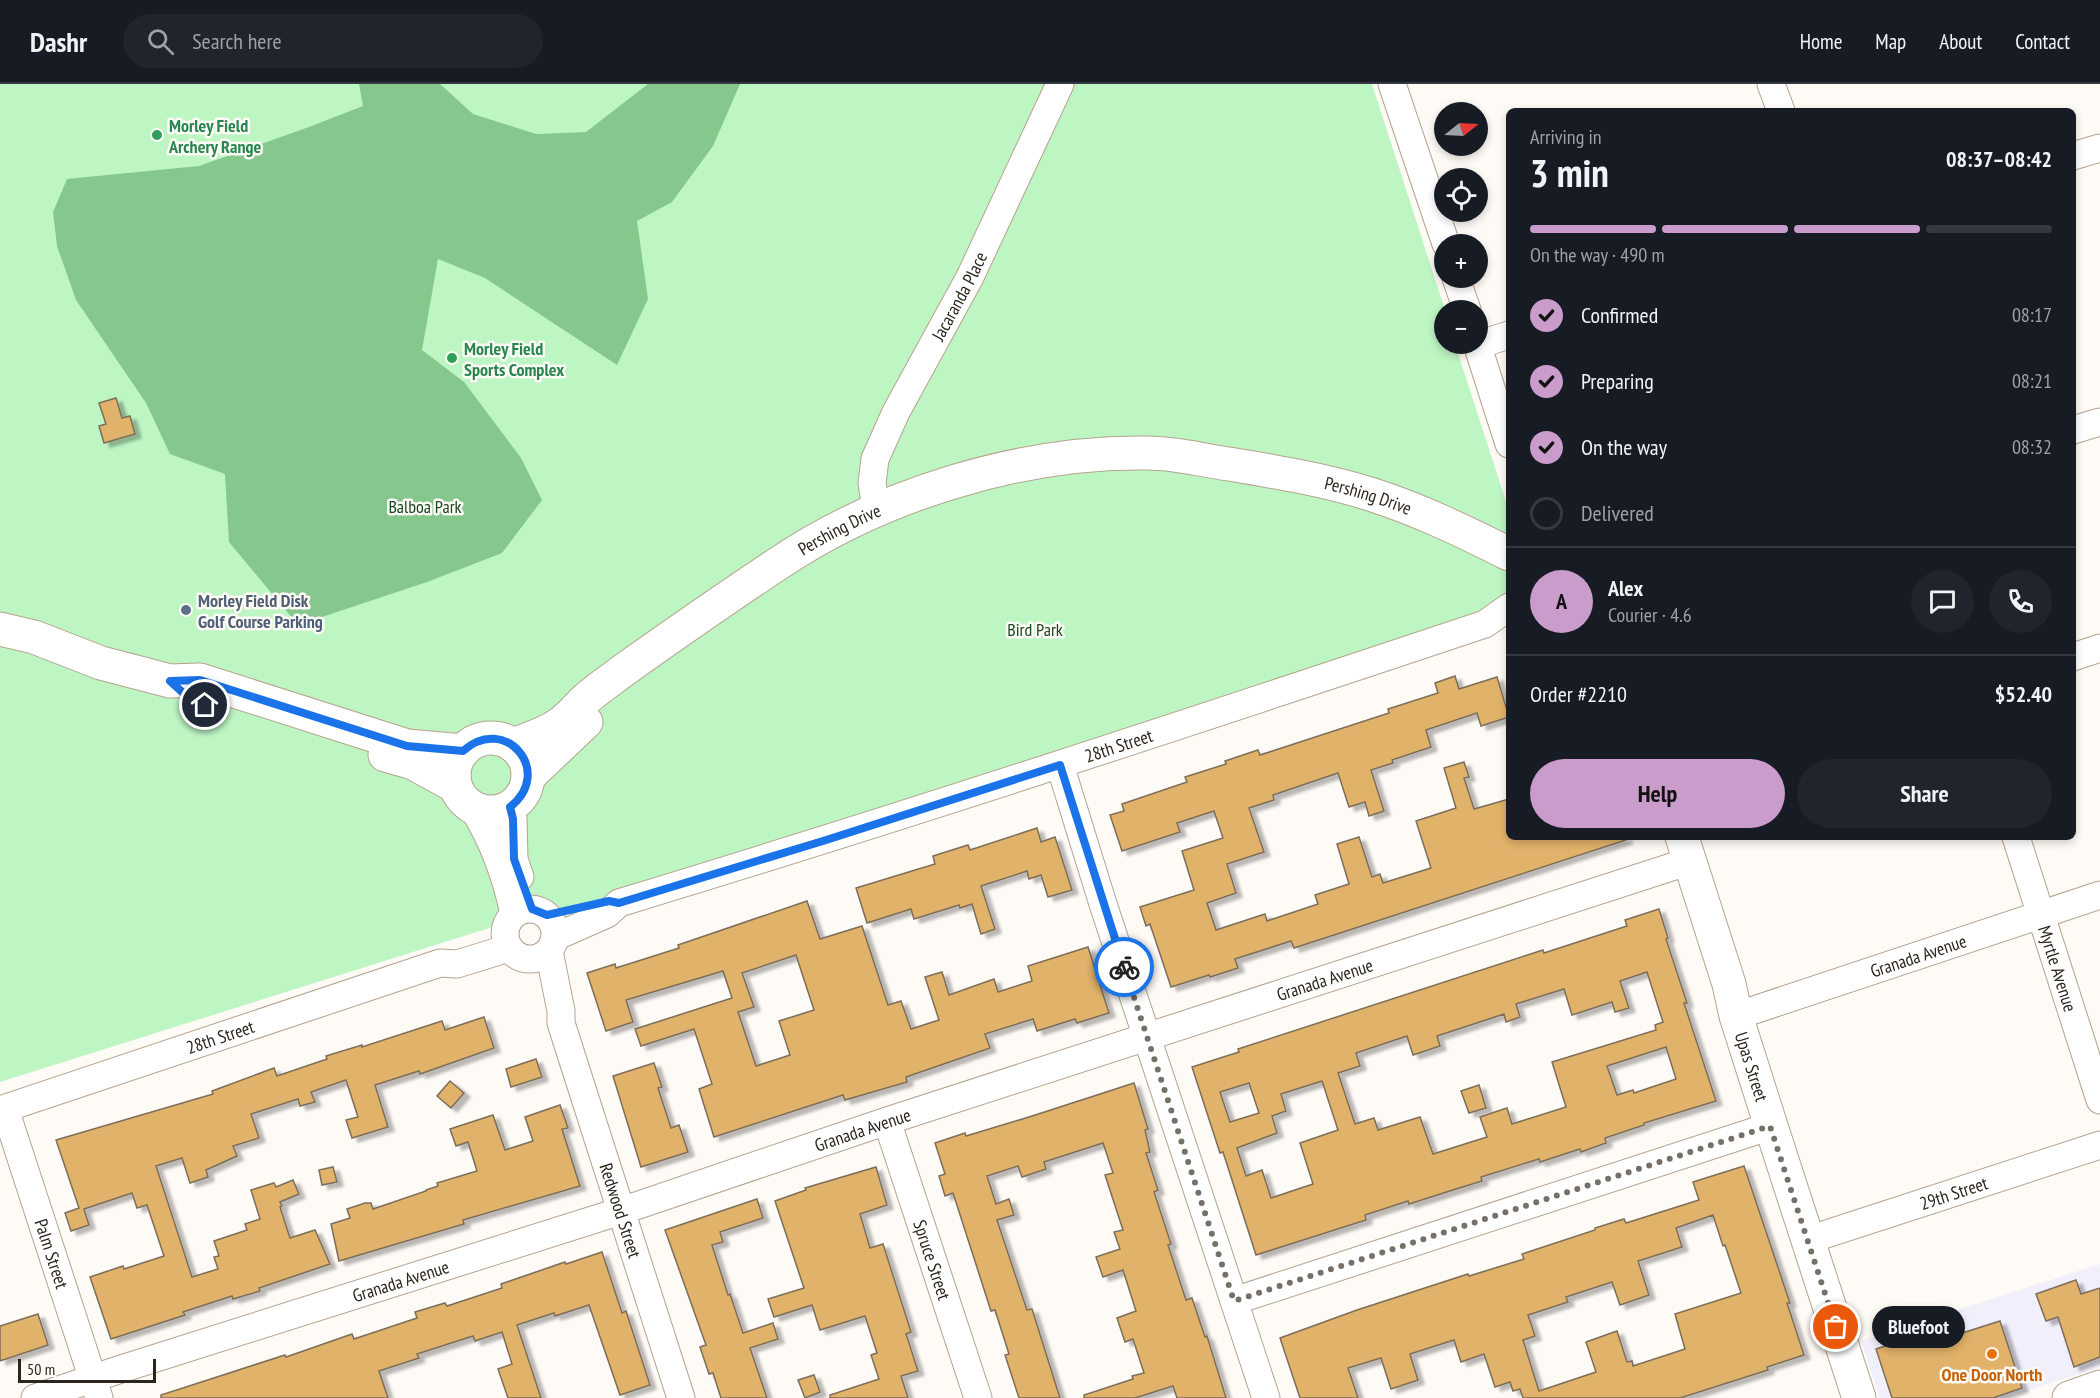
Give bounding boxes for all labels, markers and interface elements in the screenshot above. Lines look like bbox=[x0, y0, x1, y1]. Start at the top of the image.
search box bbox=[123, 14, 543, 68]
text: Dashr bbox=[30, 23, 87, 60]
icon: search bbox=[144, 25, 177, 58]
text: Search here bbox=[192, 27, 282, 55]
text: Home bbox=[1800, 28, 1842, 55]
text: Map bbox=[1875, 28, 1906, 55]
text: About bbox=[1939, 28, 1982, 55]
text: Contact bbox=[2015, 28, 2070, 55]
north arrow bbox=[1434, 102, 1488, 156]
map controls bbox=[1434, 102, 1488, 354]
place label: Morley Field Archery Range bbox=[168, 114, 262, 158]
text: Arriving in bbox=[1530, 124, 1602, 150]
marker: Morley Field Archery Range bbox=[150, 128, 164, 142]
text: 08:37–08:42 bbox=[1946, 145, 2052, 173]
text: 3 min bbox=[1530, 147, 1609, 198]
button: locate bbox=[1434, 168, 1488, 222]
button: + bbox=[1434, 234, 1488, 288]
text: On the way · 490 m bbox=[1530, 242, 1665, 268]
street label: Jacaranda Place bbox=[926, 248, 992, 345]
icon: check bbox=[1530, 299, 1563, 332]
button: − bbox=[1434, 300, 1488, 354]
text: Confirmed bbox=[1581, 301, 1658, 329]
text: 08:17 bbox=[2012, 302, 2052, 328]
place label: Morley Field Sports Complex bbox=[464, 337, 564, 381]
marker: Morley Field Sports Complex bbox=[445, 351, 459, 365]
icon: check bbox=[1530, 365, 1563, 398]
text: Preparing bbox=[1581, 367, 1654, 395]
text: 08:21 bbox=[2012, 368, 2052, 394]
icon: check bbox=[1530, 431, 1563, 464]
text: On the way bbox=[1581, 433, 1667, 461]
text: 08:32 bbox=[2012, 434, 2052, 460]
street label: Pershing Drive bbox=[1322, 471, 1415, 519]
park label: Balboa Park bbox=[388, 495, 462, 518]
street label: Pershing Drive bbox=[793, 498, 884, 560]
text: Delivered bbox=[1581, 499, 1654, 527]
button: chat bbox=[1911, 570, 1974, 633]
button: phone bbox=[1989, 570, 2052, 633]
text: Alex bbox=[1608, 574, 1643, 602]
text: A bbox=[1556, 587, 1567, 615]
place label: Morley Field Disk Golf Course Parking bbox=[198, 589, 323, 633]
text: Courier · 4.6 bbox=[1608, 602, 1692, 628]
marker: Morley Field Disk Golf Course Parking bbox=[179, 603, 193, 617]
park label: Bird Park bbox=[1007, 618, 1063, 641]
pin bbox=[179, 679, 230, 730]
text: Order #2210 bbox=[1530, 680, 1627, 708]
text: $52.40 bbox=[1995, 680, 2052, 708]
icon: home bbox=[188, 688, 221, 721]
street label: 28th Street bbox=[1082, 723, 1155, 767]
button: Help bbox=[1530, 759, 1785, 828]
button: Share bbox=[1797, 759, 2052, 828]
street label: Myrtle Avenue bbox=[2033, 923, 2082, 1014]
street label: Granada Avenue bbox=[1867, 929, 1969, 982]
courier bbox=[1094, 937, 1154, 997]
icon: bike bbox=[1108, 951, 1141, 984]
street label: Granada Avenue bbox=[1274, 953, 1376, 1006]
street label: 28th Street bbox=[183, 1014, 257, 1059]
street label: Upas Street bbox=[1730, 1029, 1774, 1104]
street label: Granada Avenue bbox=[811, 1103, 913, 1156]
street label: Redwood Street bbox=[595, 1160, 647, 1261]
street label: 29th Street bbox=[1917, 1171, 1990, 1214]
street label: Palm Street bbox=[30, 1216, 74, 1291]
street label: Spruce Street bbox=[909, 1217, 956, 1303]
street label: Granada Avenue bbox=[349, 1255, 452, 1307]
pin bbox=[1810, 1301, 1861, 1352]
callout: Bluefoot bbox=[1872, 1306, 1965, 1348]
icon: bag bbox=[1819, 1310, 1852, 1343]
text: Bluefoot bbox=[1888, 1314, 1949, 1340]
marker: One Door North bbox=[1985, 1347, 1999, 1361]
scale bar bbox=[18, 1356, 156, 1384]
text: 50 m bbox=[27, 1359, 55, 1379]
place label: One Door North bbox=[1942, 1363, 2042, 1386]

